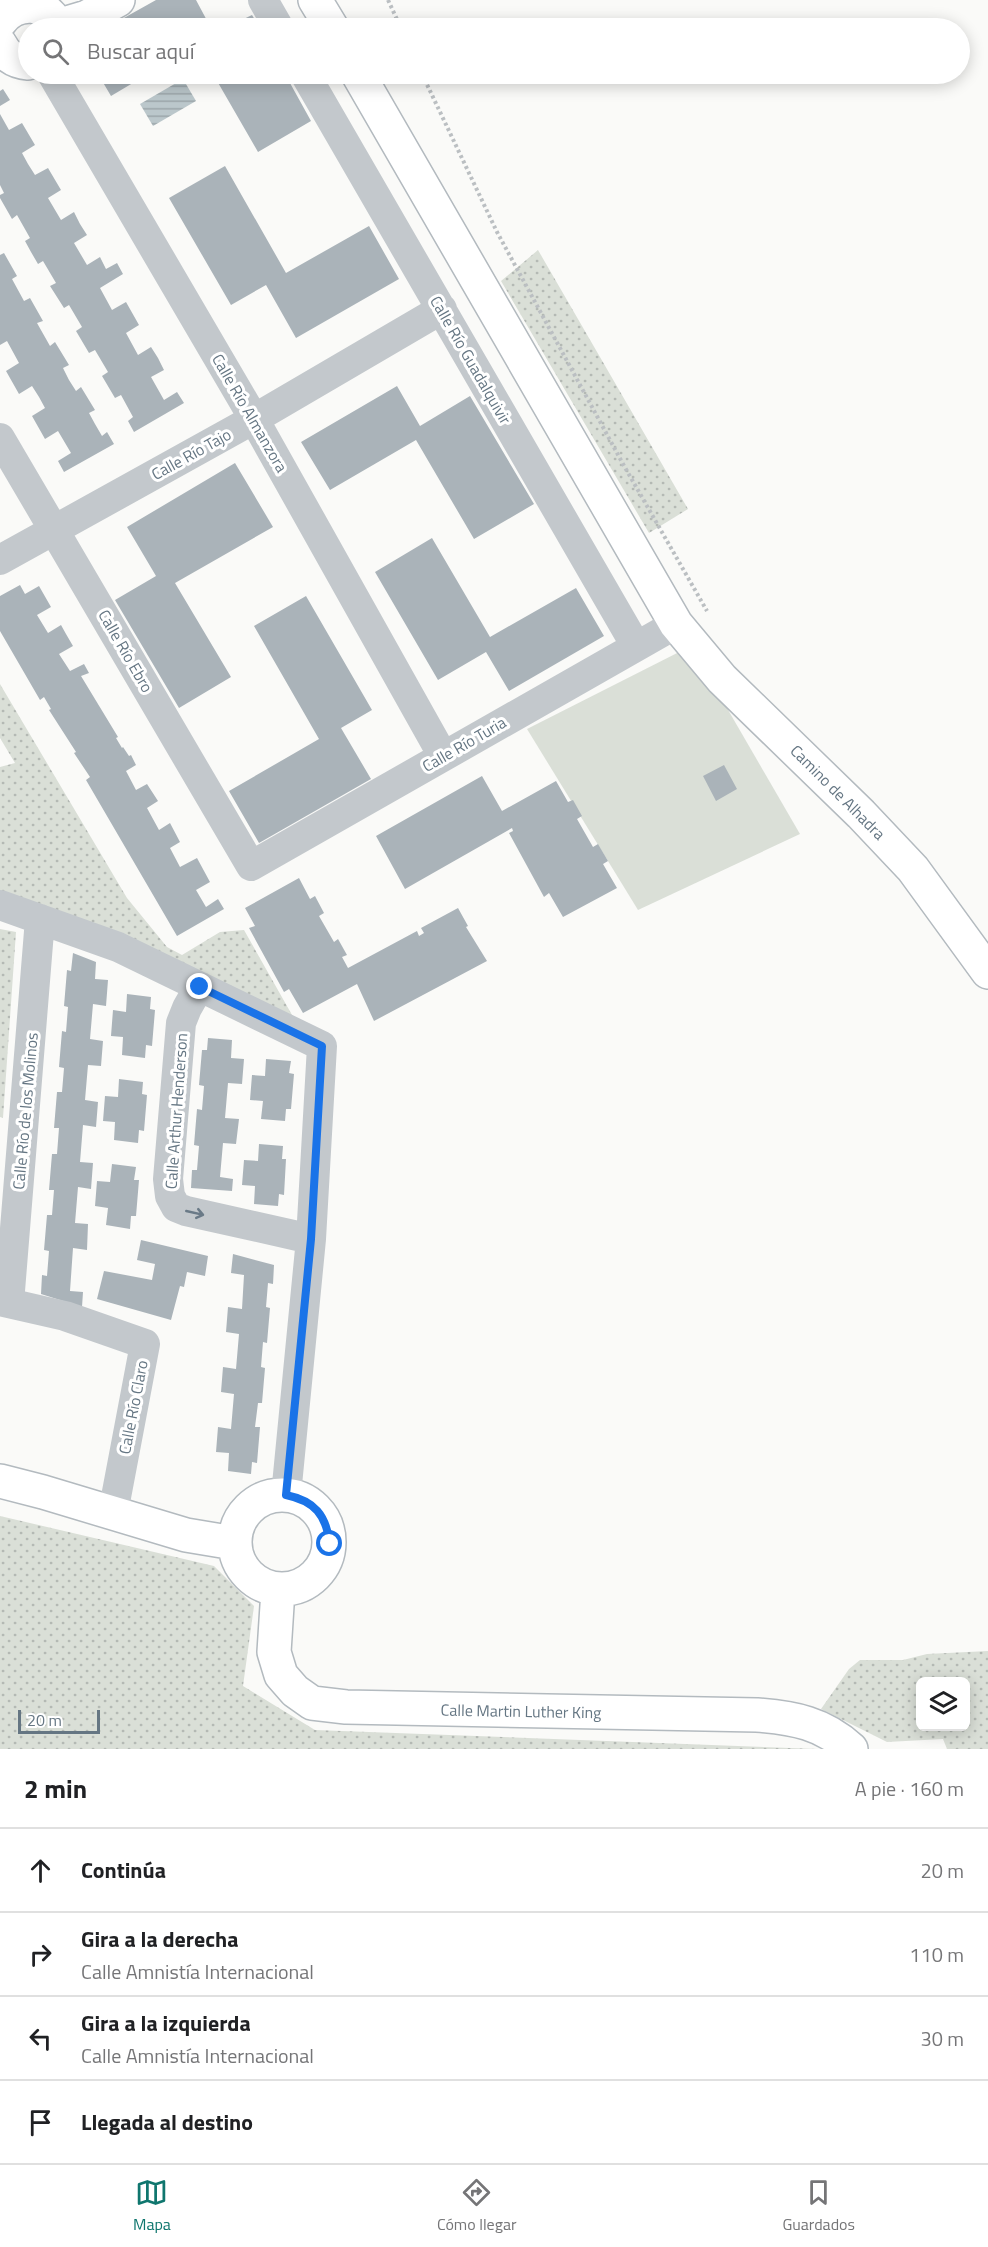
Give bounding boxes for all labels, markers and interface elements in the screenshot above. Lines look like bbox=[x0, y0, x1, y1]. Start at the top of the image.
search box bbox=[18, 18, 970, 84]
text: Buscar aquí bbox=[87, 34, 195, 68]
icon: search bbox=[39, 35, 72, 68]
street label: Calle Río Guadalquivir bbox=[424, 291, 518, 429]
street label: Calle Río Almanzora bbox=[206, 349, 294, 477]
street label: Calle Río Tajo bbox=[147, 422, 235, 486]
street label: Calle Río Ebro bbox=[93, 605, 159, 697]
street label: Calle Río Turia bbox=[417, 710, 511, 778]
street label: Camino de Alhadra bbox=[785, 739, 891, 845]
route end bbox=[186, 973, 212, 999]
street label: Calle Río de los Molinos bbox=[6, 1031, 44, 1191]
street label: Calle Arthur Henderson bbox=[159, 1032, 193, 1190]
one-way arrow bbox=[185, 1208, 204, 1219]
street label: Calle Río Claro bbox=[112, 1358, 154, 1456]
route start bbox=[316, 1530, 342, 1556]
map controls bbox=[916, 1677, 970, 1731]
button: layers bbox=[916, 1677, 970, 1731]
street label: Calle Martin Luther King bbox=[440, 1698, 602, 1724]
scale bar bbox=[18, 1707, 100, 1734]
text: 20 m bbox=[27, 1708, 62, 1732]
text: 2 min bbox=[24, 1769, 87, 1808]
text: A pie · 160 m bbox=[855, 1773, 964, 1804]
text: Continúa bbox=[81, 1853, 166, 1887]
icon: ahead bbox=[24, 1854, 57, 1887]
text: 20 m bbox=[920, 1855, 964, 1886]
text: Gira a la derecha bbox=[81, 1922, 238, 1956]
icon: right bbox=[24, 1938, 57, 1971]
text: 110 m bbox=[909, 1939, 964, 1970]
text: Calle Amnistía Internacional bbox=[81, 1956, 314, 1987]
text: Gira a la izquierda bbox=[81, 2006, 251, 2040]
icon: left bbox=[24, 2022, 57, 2055]
text: 30 m bbox=[920, 2023, 964, 2054]
text: Calle Amnistía Internacional bbox=[81, 2040, 314, 2071]
text: Llegada al destino bbox=[81, 2105, 253, 2139]
icon: arrive bbox=[24, 2106, 57, 2139]
tab: Mapa bbox=[133, 2176, 171, 2236]
tab: Cómo llegar bbox=[437, 2176, 516, 2236]
tab: Guardados bbox=[782, 2176, 855, 2236]

